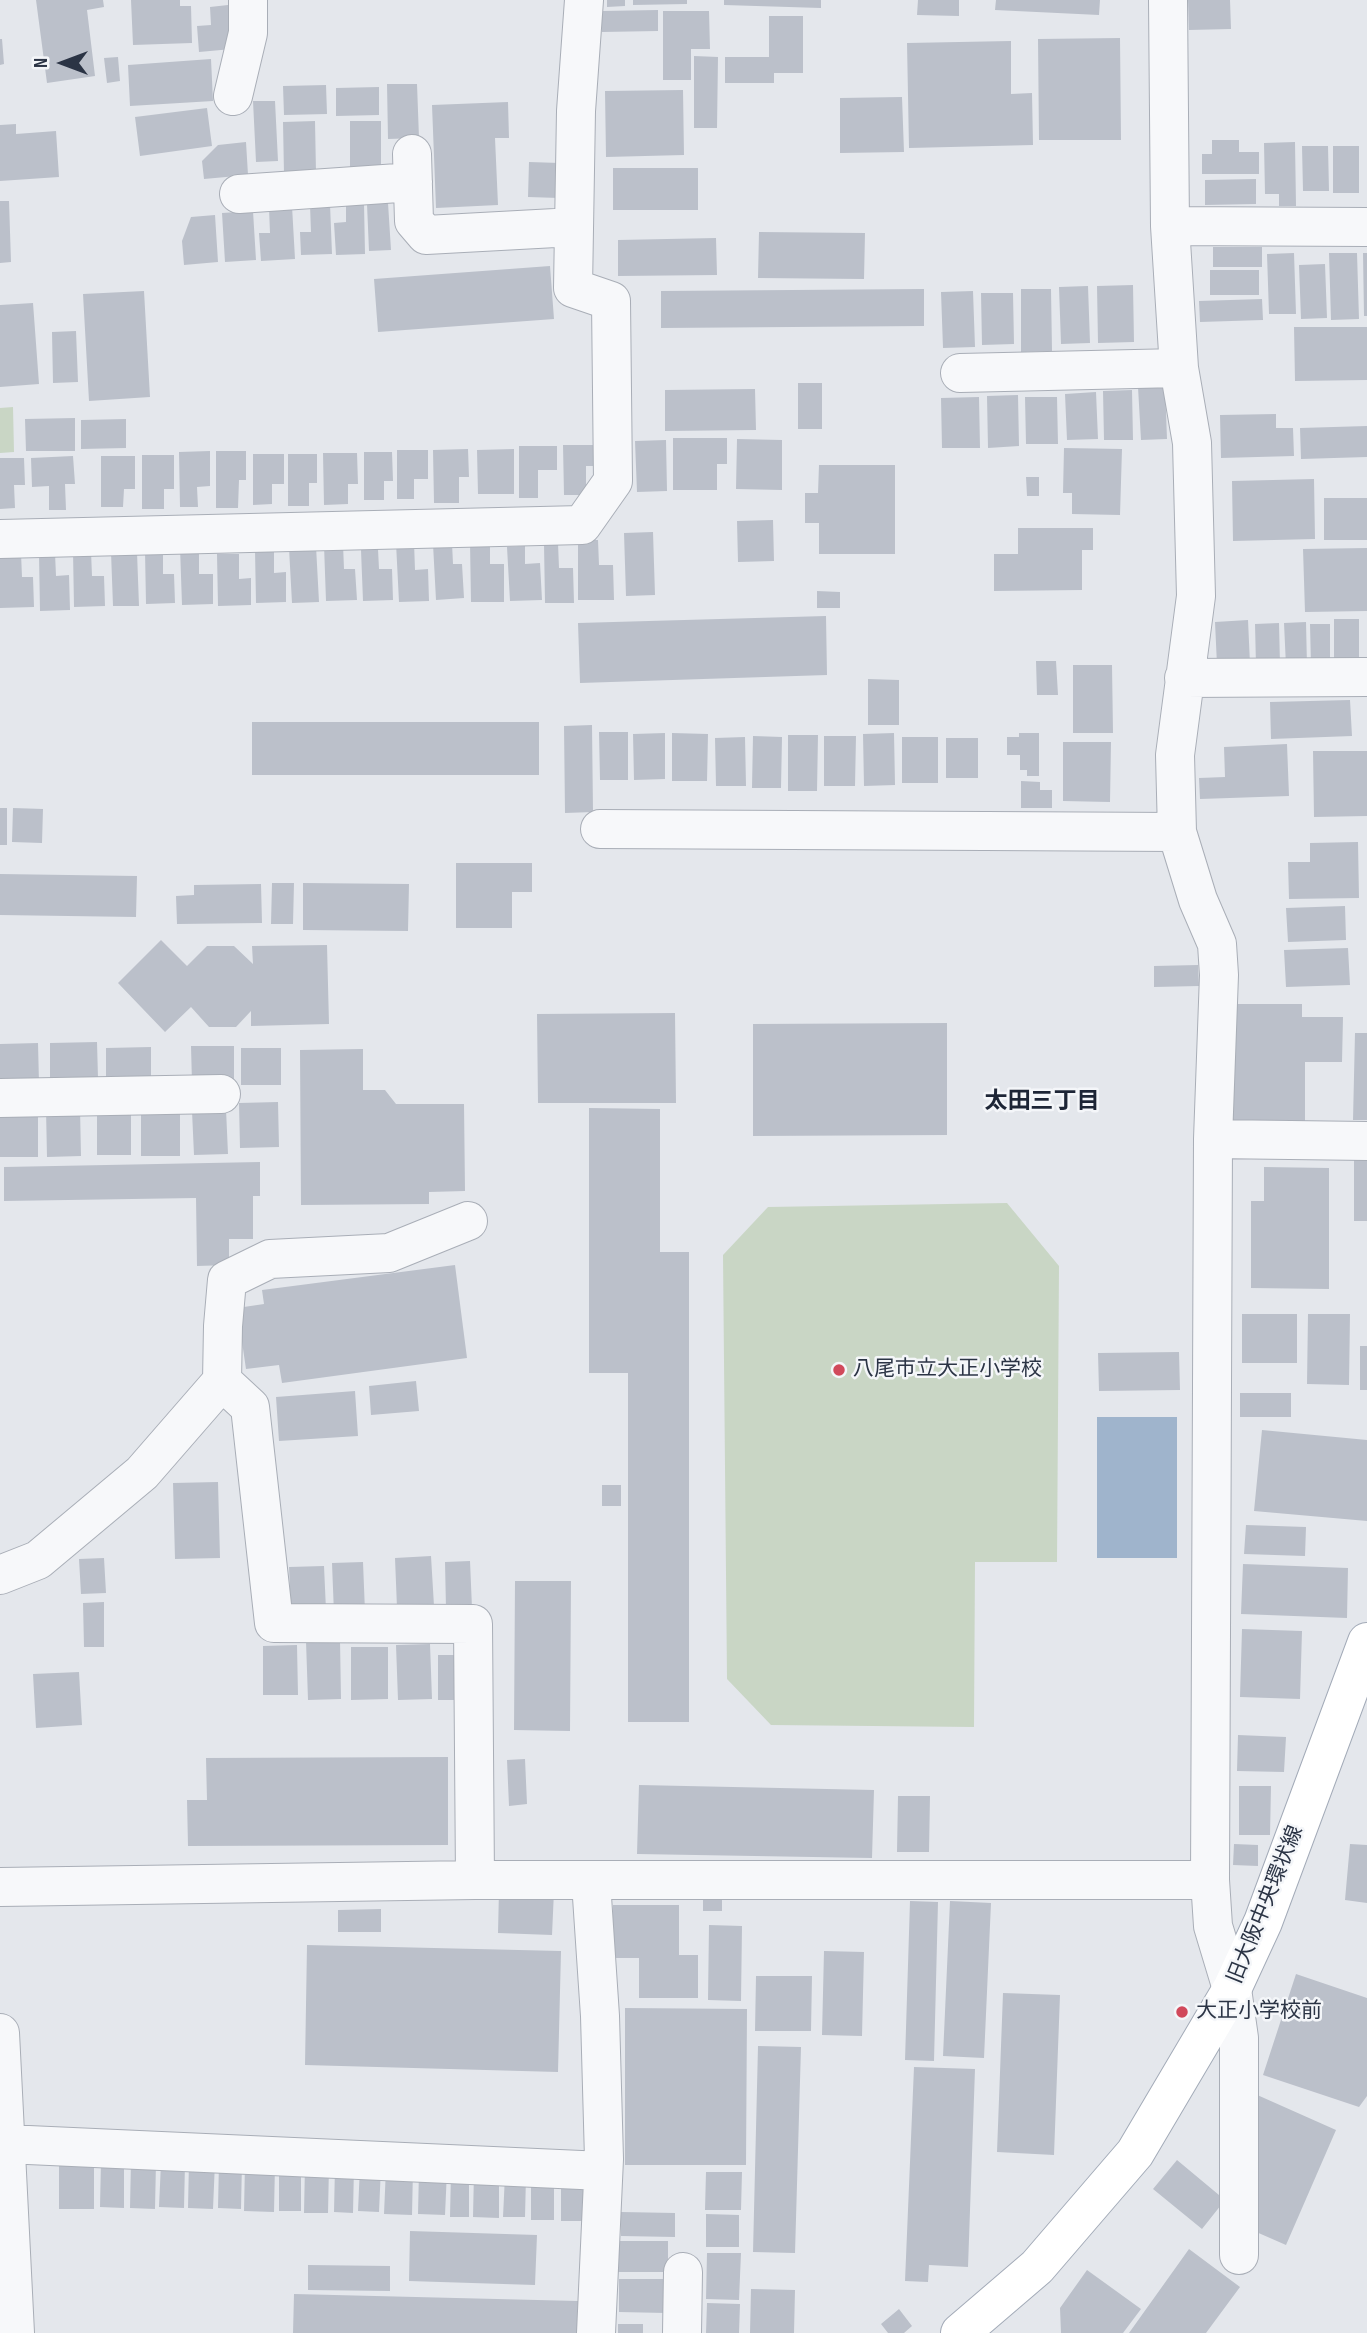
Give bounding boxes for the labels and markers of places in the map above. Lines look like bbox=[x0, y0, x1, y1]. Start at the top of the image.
place label: 八尾市立大正小学校 bbox=[853, 1357, 1042, 1383]
marker: 八尾市立大正小学校 bbox=[831, 1362, 847, 1378]
place label: 大正小学校前 bbox=[1196, 1999, 1322, 2025]
marker: 大正小学校前 bbox=[1174, 2004, 1190, 2020]

